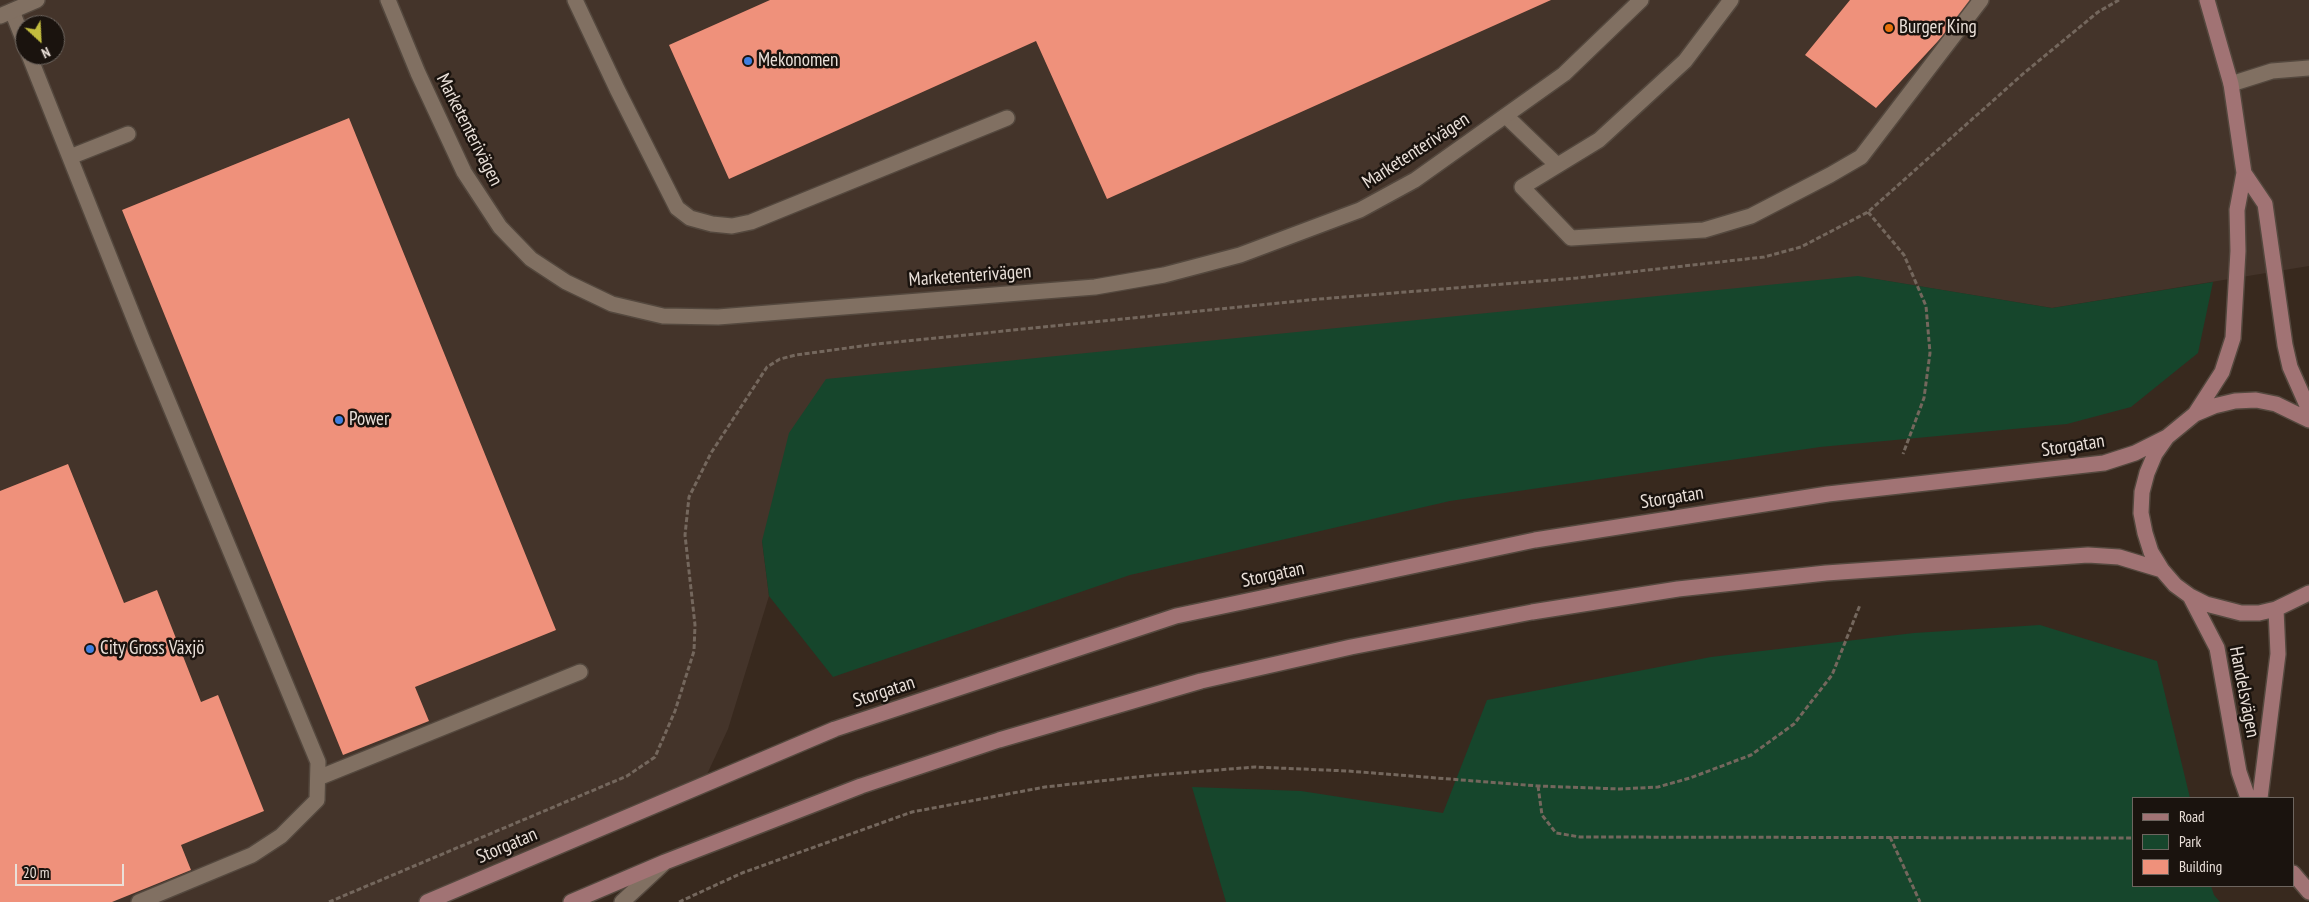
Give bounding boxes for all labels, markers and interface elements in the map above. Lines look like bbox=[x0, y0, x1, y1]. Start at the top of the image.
north arrow bbox=[15, 15, 65, 65]
place label: Burger King bbox=[1899, 17, 1977, 39]
marker: Burger King bbox=[1883, 22, 1895, 34]
text: N bbox=[39, 43, 53, 62]
place label: Mekonomen bbox=[758, 50, 838, 72]
marker: Mekonomen bbox=[742, 55, 754, 67]
street label: Marketenterivägen bbox=[431, 70, 507, 190]
street label: Marketenterivägen bbox=[1358, 108, 1474, 194]
street label: Marketenterivägen bbox=[908, 260, 1032, 292]
place label: Power bbox=[349, 409, 389, 431]
marker: Power bbox=[333, 414, 345, 426]
street label: Storgatan bbox=[2040, 430, 2106, 462]
street label: Storgatan bbox=[1639, 482, 1705, 514]
street label: Storgatan bbox=[1240, 557, 1306, 593]
place label: City Gross Växjö bbox=[100, 638, 205, 660]
marker: City Gross Växjö bbox=[84, 643, 96, 655]
street label: Handelsvägen bbox=[2224, 644, 2264, 740]
street label: Storgatan bbox=[850, 671, 918, 713]
legend bbox=[2132, 797, 2294, 887]
text: Road bbox=[2179, 807, 2205, 826]
street label: Storgatan bbox=[473, 823, 541, 869]
text: Park bbox=[2179, 832, 2201, 851]
scale bar bbox=[18, 854, 126, 886]
text: Building bbox=[2179, 857, 2222, 876]
text: 20 m bbox=[23, 863, 49, 882]

